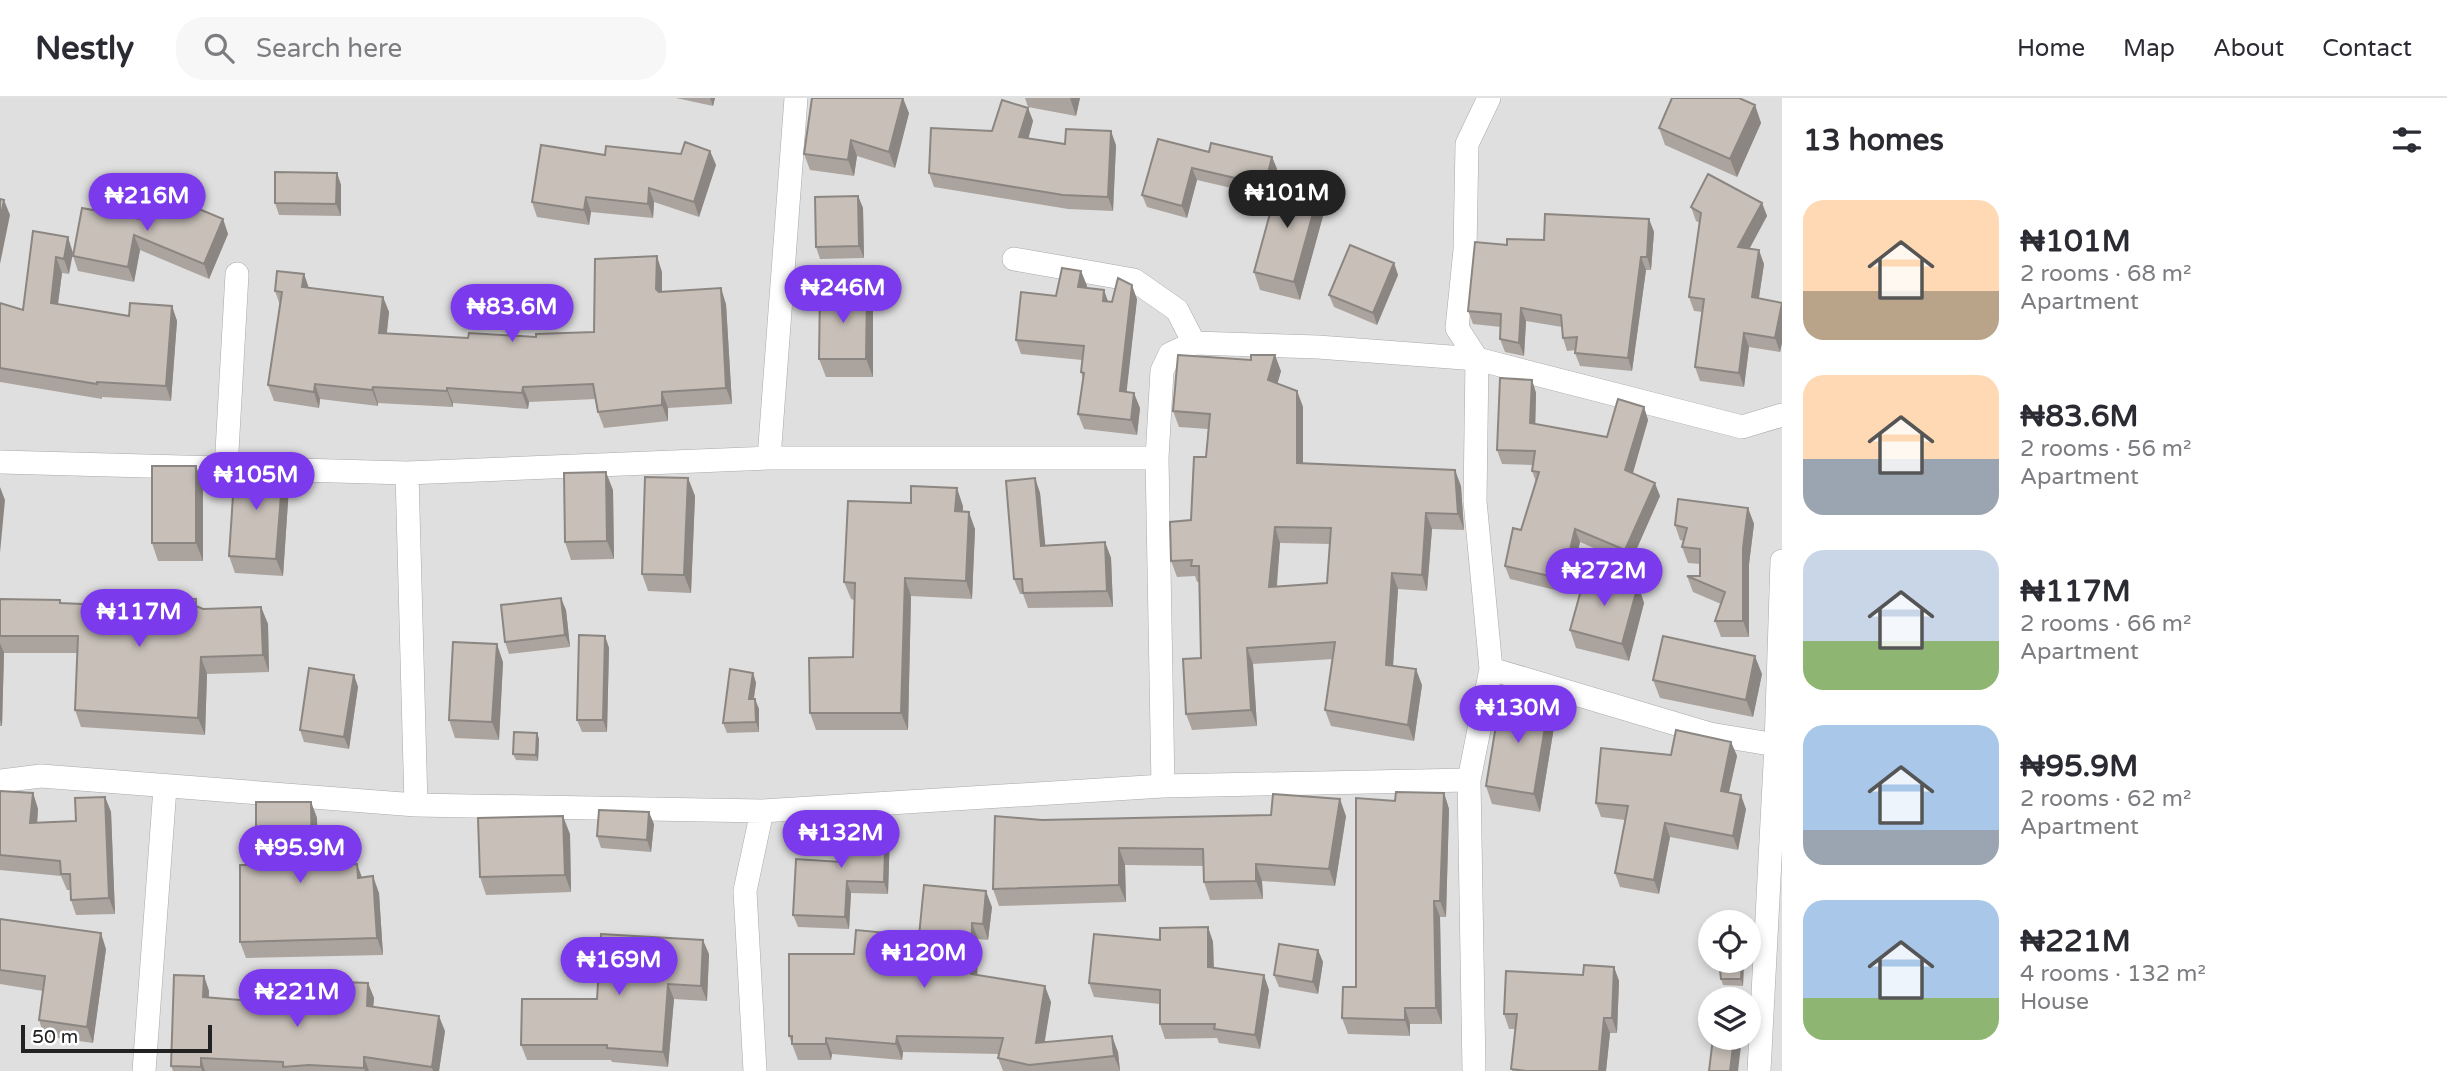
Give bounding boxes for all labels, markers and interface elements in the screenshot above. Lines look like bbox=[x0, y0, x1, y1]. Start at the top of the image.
search box bbox=[176, 17, 666, 80]
text: Nestly bbox=[35, 29, 134, 68]
icon: search bbox=[200, 29, 238, 67]
text: Search here bbox=[256, 33, 402, 64]
text: Home bbox=[2017, 34, 2085, 63]
text: Map bbox=[2123, 34, 2175, 63]
text: About bbox=[2213, 34, 2284, 63]
text: Contact bbox=[2322, 34, 2412, 63]
icon: filters bbox=[2388, 121, 2426, 159]
text: 13 homes bbox=[1803, 122, 1944, 159]
pin: ₦101M bbox=[1238, 170, 1336, 230]
pin: ₦216M bbox=[98, 174, 196, 233]
text: ₦101M bbox=[1245, 179, 1329, 207]
text: ₦216M bbox=[105, 182, 189, 210]
text: ₦101M bbox=[2020, 223, 2131, 260]
icon: home bbox=[1859, 228, 1943, 312]
text: 2 rooms · 68 m² bbox=[2020, 260, 2191, 288]
pin: ₦246M bbox=[794, 266, 892, 325]
text: ₦246M bbox=[801, 274, 885, 302]
pin: ₦83.6M bbox=[455, 285, 569, 344]
text: Apartment bbox=[2020, 288, 2139, 316]
text: ₦83.6M bbox=[467, 293, 557, 321]
text: ₦83.6M bbox=[2020, 398, 2138, 435]
icon: home bbox=[1859, 403, 1943, 487]
text: 2 rooms · 56 m² bbox=[2020, 435, 2191, 463]
pin: ₦105M bbox=[207, 452, 305, 512]
text: ₦105M bbox=[214, 461, 298, 489]
text: Apartment bbox=[2020, 463, 2139, 491]
pin: ₦272M bbox=[1555, 548, 1653, 608]
text: ₦272M bbox=[1562, 557, 1646, 585]
text: ₦117M bbox=[2020, 573, 2131, 610]
icon: home bbox=[1859, 578, 1943, 662]
pin: ₦117M bbox=[90, 589, 188, 649]
text: ₦117M bbox=[97, 598, 181, 626]
text: 2 rooms · 66 m² bbox=[2020, 610, 2191, 638]
text: Apartment bbox=[2020, 638, 2139, 666]
pin: ₦130M bbox=[1469, 686, 1567, 745]
text: ₦130M bbox=[1476, 694, 1560, 722]
text: ₦95.9M bbox=[2020, 748, 2138, 785]
icon: home bbox=[1859, 753, 1943, 837]
text: 2 rooms · 62 m² bbox=[2020, 785, 2191, 813]
pin: ₦132M bbox=[792, 810, 890, 870]
text: Apartment bbox=[2020, 813, 2139, 841]
text: ₦132M bbox=[799, 819, 883, 847]
pin: ₦95.9M bbox=[243, 826, 357, 885]
text: ₦95.9M bbox=[255, 834, 345, 862]
map controls bbox=[1698, 910, 1761, 1050]
button: locate bbox=[1698, 910, 1761, 973]
text: ₦221M bbox=[2020, 923, 2131, 960]
icon: home bbox=[1859, 928, 1943, 1012]
pin: ₦120M bbox=[875, 930, 973, 990]
pin: ₦169M bbox=[570, 937, 668, 997]
text: ₦120M bbox=[882, 939, 966, 967]
text: ₦169M bbox=[577, 946, 661, 974]
text: 4 rooms · 132 m² bbox=[2020, 960, 2206, 988]
pin: ₦221M bbox=[248, 970, 346, 1029]
text: ₦221M bbox=[255, 978, 339, 1006]
button: layers bbox=[1698, 987, 1761, 1050]
text: House bbox=[2020, 988, 2089, 1016]
scale bar bbox=[21, 1022, 212, 1054]
text: 50 m bbox=[32, 1026, 78, 1048]

